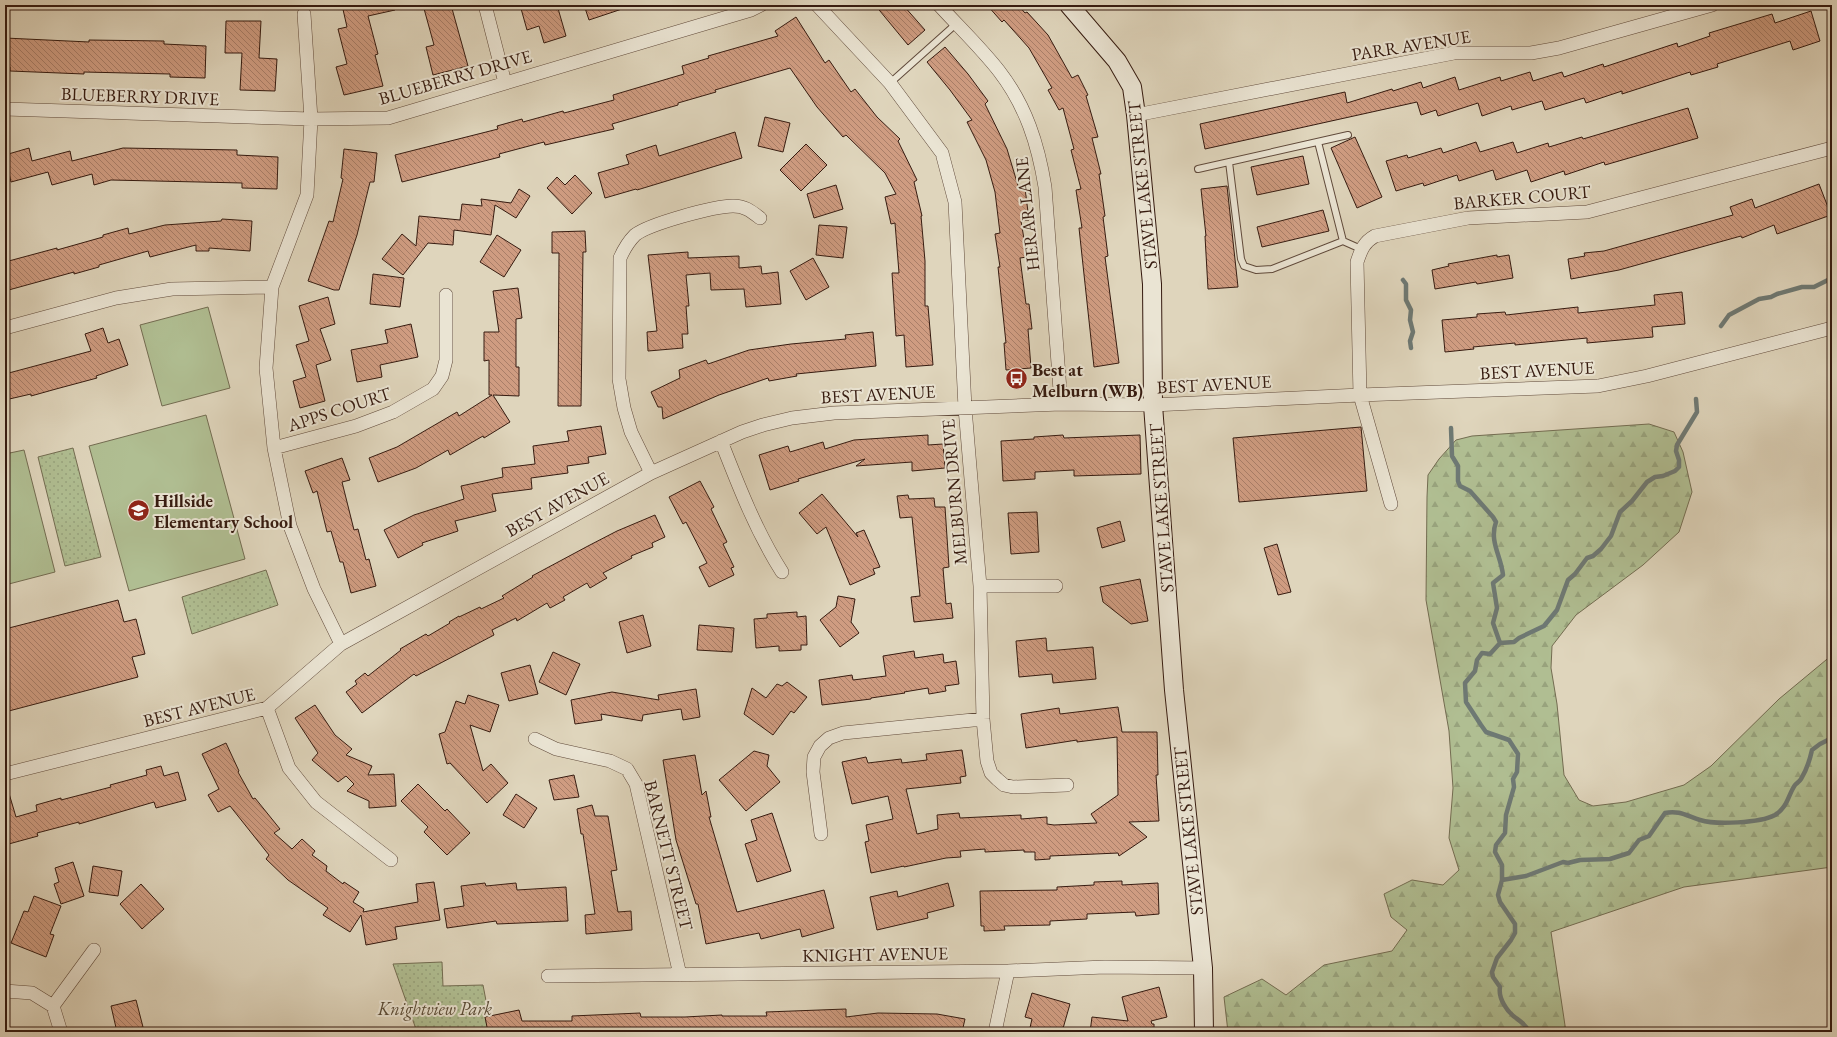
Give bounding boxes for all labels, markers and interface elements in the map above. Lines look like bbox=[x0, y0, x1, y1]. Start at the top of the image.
street label: PARR AVENUE bbox=[1350, 24, 1472, 66]
street label: BLUEBERRY DRIVE bbox=[376, 44, 534, 110]
street label: BLUEBERRY DRIVE bbox=[61, 82, 219, 110]
street label: STAVE LAKE STREET bbox=[1122, 99, 1162, 270]
street label: HERAR LANE bbox=[1010, 156, 1044, 272]
street label: BARKER COURT bbox=[1452, 179, 1592, 214]
street label: BEST AVENUE bbox=[1479, 356, 1595, 384]
place label: Best at Melburn (WB) bbox=[1032, 358, 1143, 402]
bus stop icon: Best at Melburn (WB) bbox=[1003, 366, 1029, 392]
street label: BEST AVENUE bbox=[1156, 370, 1272, 398]
street label: BEST AVENUE bbox=[820, 380, 936, 408]
street label: APPS COURT bbox=[284, 381, 394, 437]
street label: MELBURN DRIVE bbox=[936, 418, 972, 566]
street label: STAVE LAKE STREET bbox=[1144, 422, 1178, 593]
street label: BEST AVENUE bbox=[501, 466, 613, 542]
place label: Hillside Elementary School bbox=[154, 489, 293, 533]
school or university icon: Hillside Elementary School bbox=[126, 497, 152, 523]
street label: BEST AVENUE bbox=[141, 682, 257, 732]
street label: STAVE LAKE STREET bbox=[1168, 745, 1208, 916]
street label: BARNETT STREET bbox=[639, 778, 699, 933]
street label: KNIGHT AVENUE bbox=[802, 941, 948, 967]
park label: Knightview Park bbox=[377, 997, 492, 1021]

